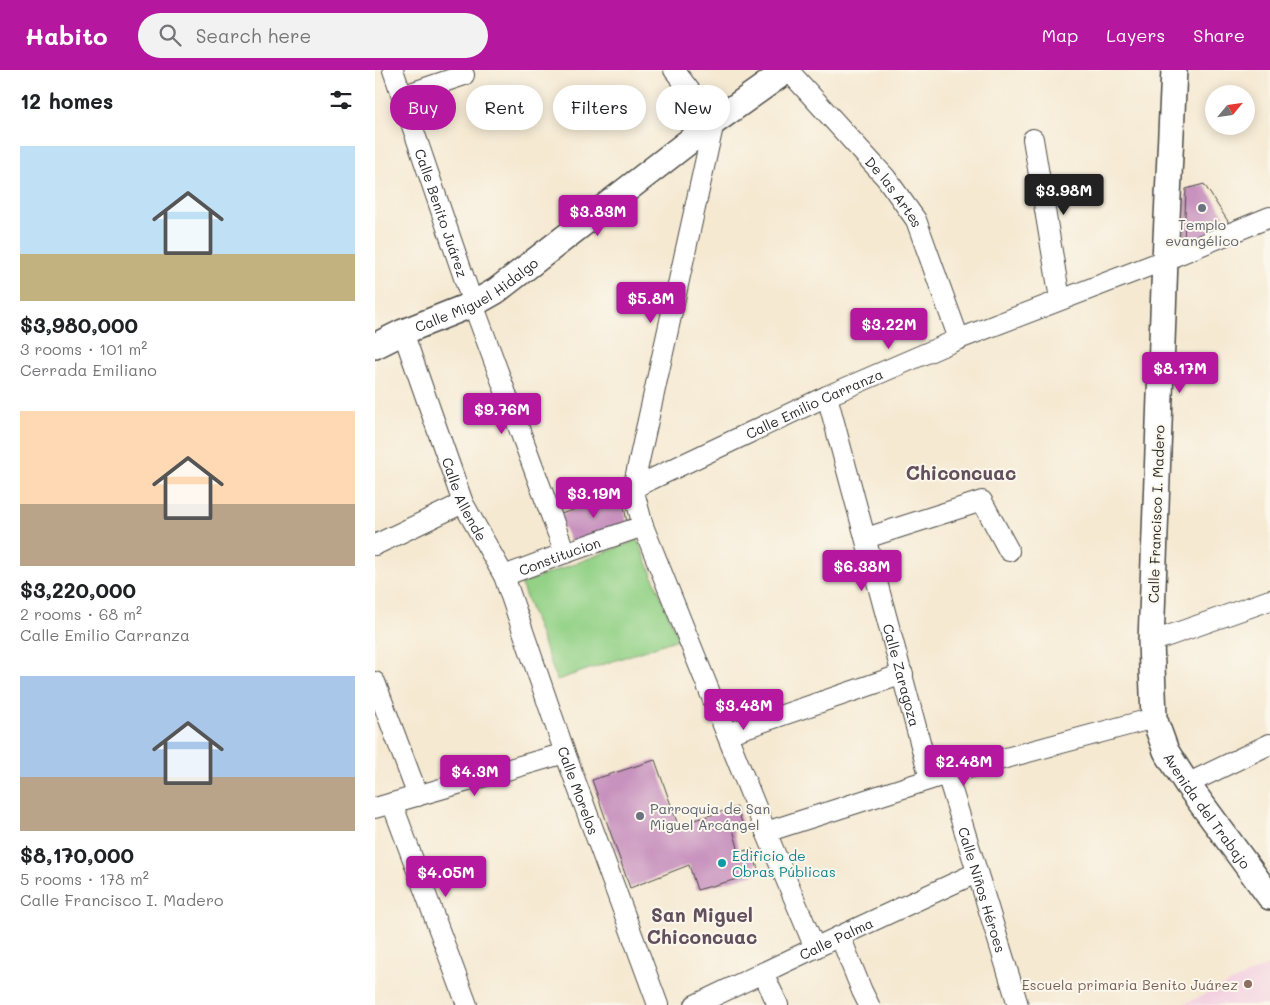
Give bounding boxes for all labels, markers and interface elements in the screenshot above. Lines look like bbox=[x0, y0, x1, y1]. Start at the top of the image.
search box bbox=[138, 13, 488, 58]
text: Habito bbox=[25, 20, 108, 51]
icon: search bbox=[156, 21, 184, 49]
text: Search here bbox=[196, 23, 311, 48]
text: Map bbox=[1042, 23, 1078, 47]
text: Layers bbox=[1106, 23, 1165, 47]
text: Share bbox=[1193, 23, 1245, 47]
chip: Buy bbox=[390, 85, 456, 130]
chip: Rent bbox=[466, 85, 543, 130]
chip: Filters bbox=[553, 85, 646, 130]
chip: New bbox=[656, 85, 730, 130]
north arrow bbox=[1205, 85, 1255, 135]
map controls bbox=[1205, 85, 1255, 135]
icon: filters bbox=[327, 86, 355, 114]
text: 12 homes bbox=[20, 87, 113, 114]
street label: Calle Benito Juárez bbox=[411, 146, 473, 280]
street label: De las Artes bbox=[861, 152, 927, 230]
pin: $3.98M bbox=[1023, 174, 1105, 216]
icon: home bbox=[143, 178, 233, 268]
text: $3.98M bbox=[1036, 179, 1092, 200]
pin: $3.83M bbox=[557, 194, 639, 237]
text: $3.83M bbox=[570, 200, 626, 221]
marker: Templo evangélico bbox=[1196, 202, 1208, 214]
place label: Templo evangélico bbox=[1165, 215, 1239, 250]
street label: Calle Miguel Hidalgo bbox=[412, 253, 542, 336]
pin: $5.8M bbox=[616, 282, 686, 324]
text: $5.8M bbox=[627, 287, 675, 308]
pin: $3.22M bbox=[848, 308, 930, 350]
text: $3,980,000 bbox=[20, 311, 138, 338]
text: $3.22M bbox=[861, 313, 917, 334]
text: 3 rooms · 101 m² bbox=[20, 338, 147, 359]
pin: $8.17M bbox=[1139, 352, 1221, 394]
text: $8.17M bbox=[1153, 357, 1207, 378]
text: Cerrada Emiliano bbox=[20, 359, 157, 380]
street label: Calle Emilio Carranza bbox=[742, 364, 886, 443]
pin: $9.76M bbox=[461, 392, 543, 435]
text: $9.76M bbox=[474, 398, 530, 419]
street label: Calle Francisco I. Madero bbox=[1143, 425, 1169, 603]
icon: home bbox=[143, 443, 233, 533]
street label: Calle Allende bbox=[438, 455, 492, 544]
district label: Chiconcuac bbox=[906, 460, 1016, 485]
pin: $3.19M bbox=[553, 476, 635, 519]
text: $3.19M bbox=[567, 482, 621, 503]
street label: Constitucion bbox=[516, 532, 603, 579]
pin: $6.38M bbox=[821, 550, 903, 592]
text: $6.38M bbox=[834, 555, 890, 576]
text: $3,220,000 bbox=[20, 576, 136, 603]
text: 2 rooms · 68 m² bbox=[20, 603, 142, 624]
street label: Calle Zaragoza bbox=[879, 622, 925, 729]
text: Calle Emilio Carranza bbox=[20, 624, 190, 645]
pin: $3.48M bbox=[703, 688, 785, 731]
text: $3.48M bbox=[715, 694, 773, 715]
icon: home bbox=[143, 708, 233, 798]
street label: Calle Morelos bbox=[554, 744, 604, 837]
pin: $2.48M bbox=[923, 744, 1005, 787]
street label: Avenida del Trabajo bbox=[1160, 749, 1255, 872]
text: $2.48M bbox=[936, 750, 992, 771]
pin: $4.3M bbox=[440, 754, 510, 797]
text: $4.3M bbox=[451, 760, 499, 781]
place label: Parroquia de San Miguel Arcángel bbox=[650, 799, 770, 834]
marker: Parroquia de San Miguel Arcángel bbox=[634, 810, 646, 822]
street label: Calle Niños Héroes bbox=[954, 825, 1011, 955]
text: $8,170,000 bbox=[20, 841, 134, 868]
place label: Edificio de Obras Públicas bbox=[732, 846, 836, 881]
pin: $4.05M bbox=[405, 856, 487, 898]
marker: Edificio de Obras Públicas bbox=[716, 857, 728, 869]
text: $4.05M bbox=[417, 861, 475, 882]
text: 5 rooms · 178 m² bbox=[20, 868, 149, 889]
text: Calle Francisco I. Madero bbox=[20, 889, 224, 910]
district label: San Miguel Chiconcuac bbox=[647, 902, 757, 949]
street label: Calle Palma bbox=[796, 913, 876, 964]
place label: Escuela primaria Benito Juárez bbox=[1022, 975, 1238, 994]
marker: Escuela primaria Benito Juárez bbox=[1242, 978, 1254, 990]

